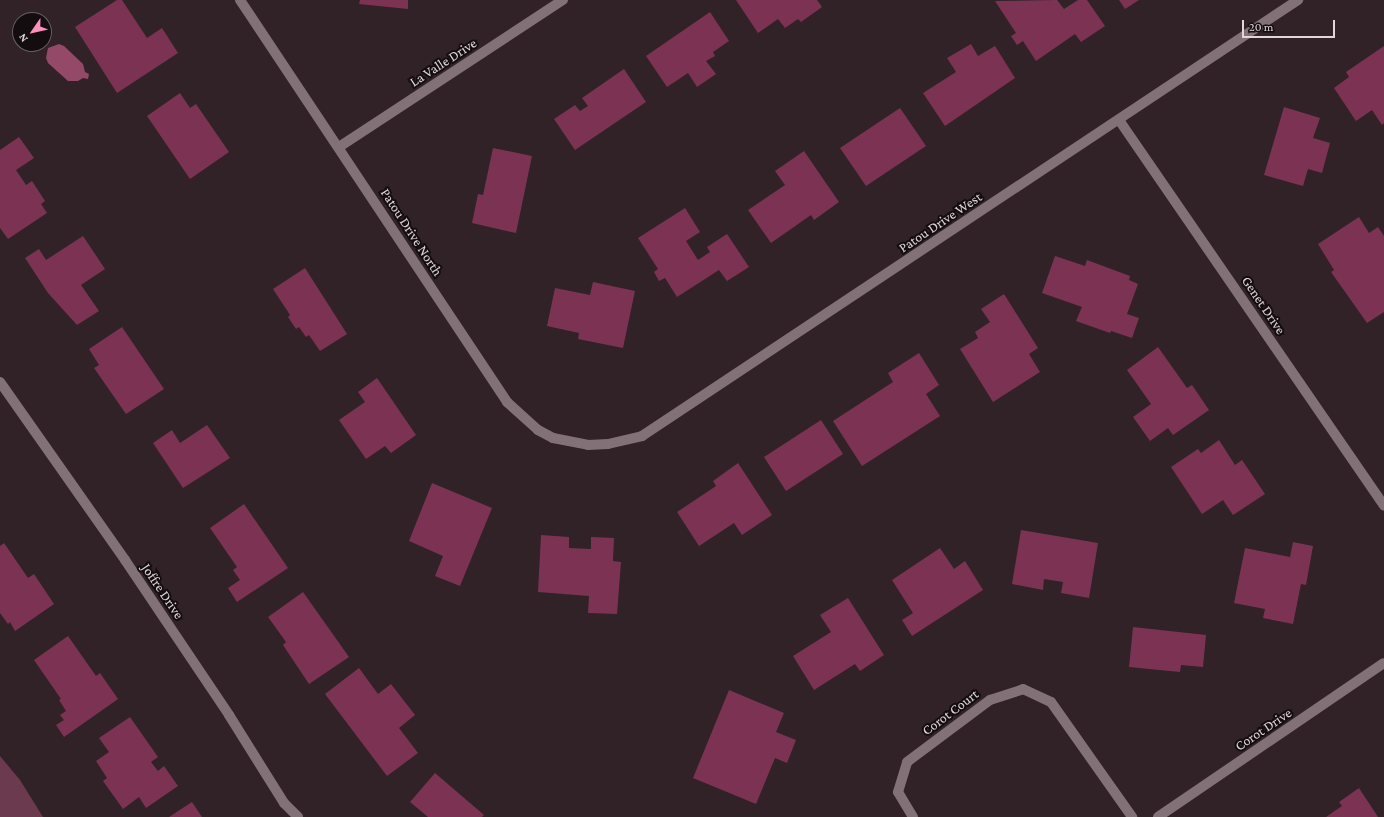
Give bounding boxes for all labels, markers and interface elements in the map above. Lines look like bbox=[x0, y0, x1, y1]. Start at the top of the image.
north arrow bbox=[12, 12, 52, 52]
scale bar bbox=[1244, 12, 1337, 38]
text: 20 m bbox=[1249, 20, 1273, 34]
text: N bbox=[16, 32, 30, 45]
street label: La Valle Drive bbox=[406, 34, 480, 90]
street label: Patou Drive North bbox=[377, 185, 447, 279]
street label: Patou Drive West bbox=[895, 188, 985, 256]
street label: Genet Drive bbox=[1238, 273, 1290, 337]
street label: Joffre Drive bbox=[138, 560, 188, 622]
street label: Corot Court bbox=[919, 685, 981, 739]
street label: Corot Drive bbox=[1232, 704, 1294, 754]

